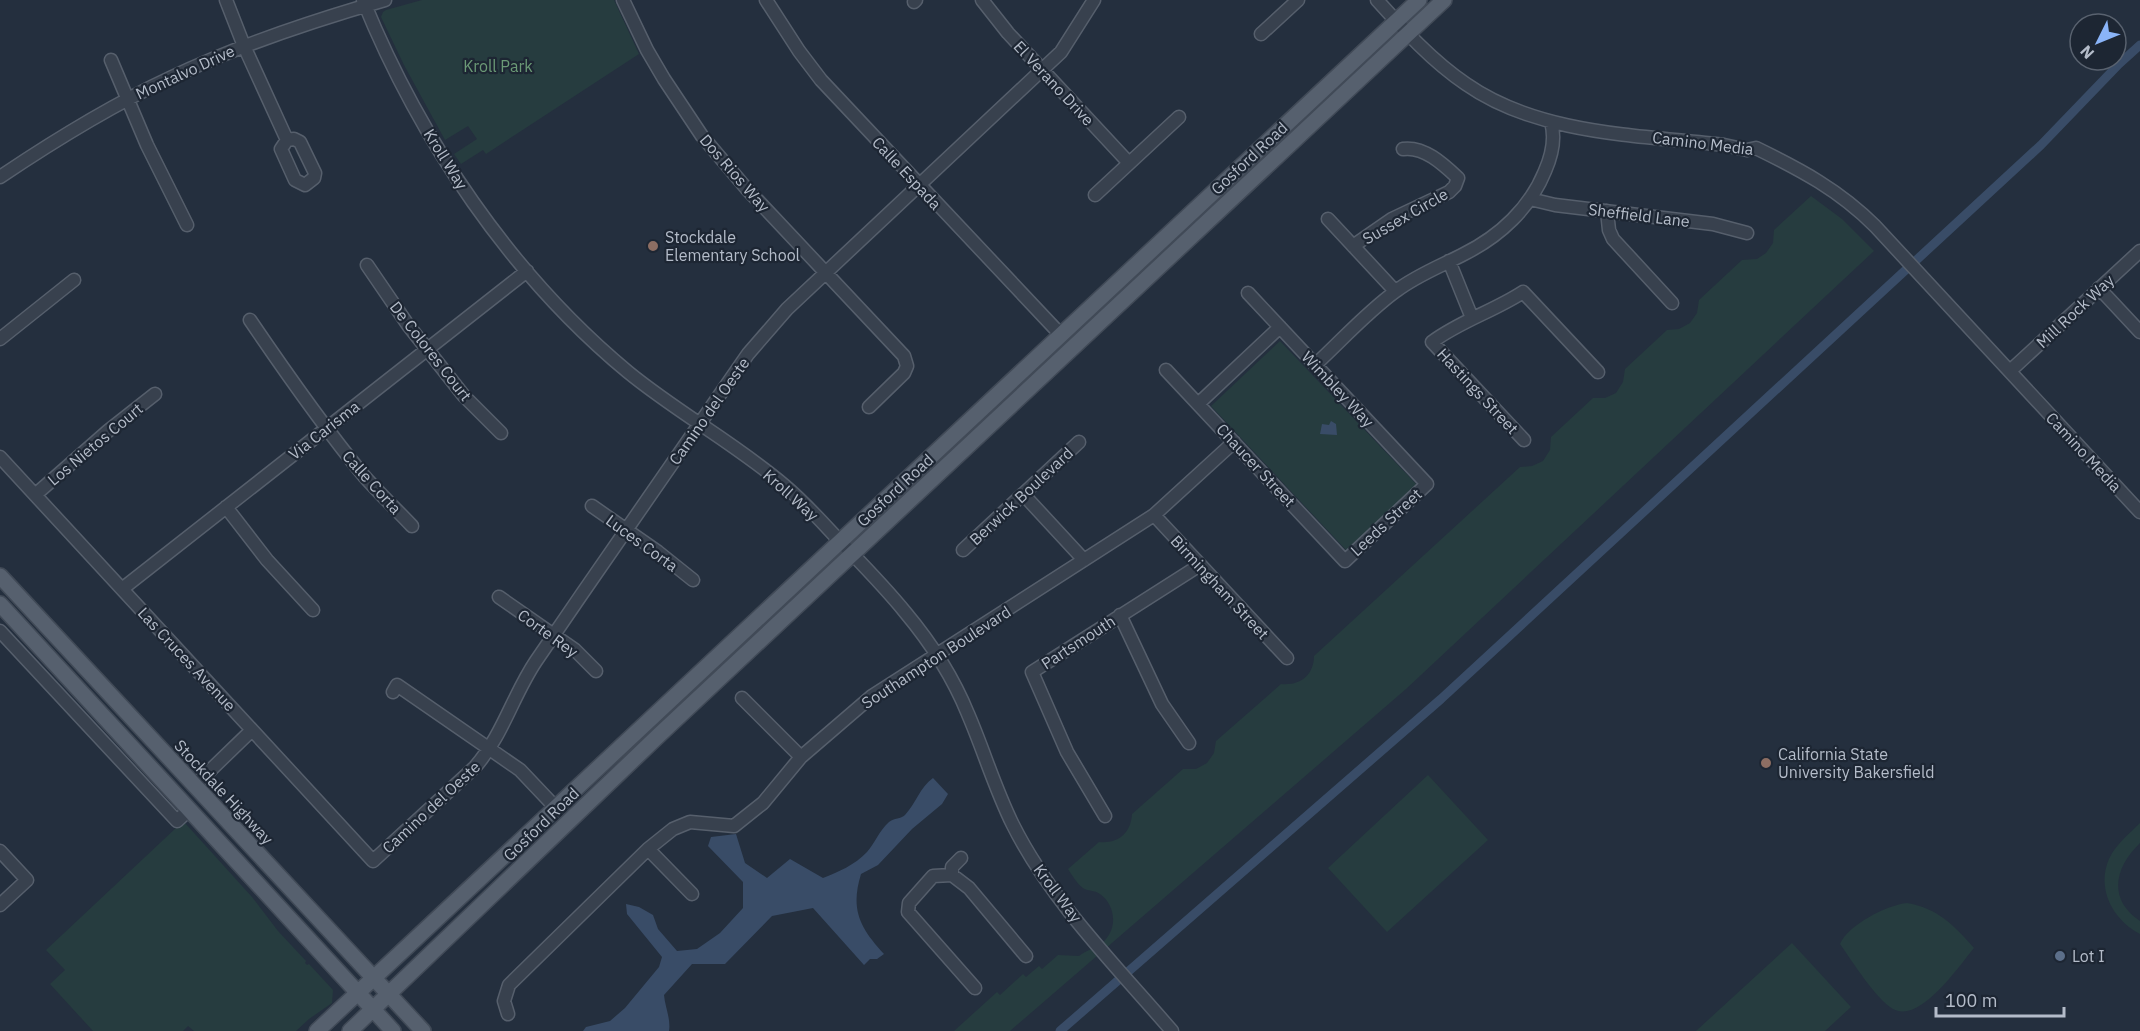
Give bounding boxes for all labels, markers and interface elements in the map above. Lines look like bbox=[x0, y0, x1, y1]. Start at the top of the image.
north arrow bbox=[2068, 12, 2128, 72]
street label: El Verano Drive bbox=[1010, 36, 1099, 130]
street label: Montalvo Drive bbox=[132, 40, 238, 104]
text: N bbox=[2076, 41, 2098, 63]
park label: Kroll Park bbox=[463, 56, 533, 76]
street label: Gosford Road bbox=[1207, 117, 1291, 199]
street label: Kroll Way bbox=[420, 125, 472, 193]
street label: Camino Media bbox=[1651, 127, 1755, 159]
street label: Dos Rios Way bbox=[696, 130, 774, 216]
street label: Calle Espada bbox=[868, 132, 946, 214]
street label: Sussex Circle bbox=[1359, 183, 1451, 248]
street label: Sheffield Lane bbox=[1587, 199, 1691, 231]
place label: Stockdale Elementary School bbox=[665, 227, 800, 265]
marker: Stockdale Elementary School bbox=[646, 239, 660, 253]
street label: Mill Rock Way bbox=[2032, 270, 2118, 352]
street label: De Colores Court bbox=[386, 297, 476, 405]
street label: Hastings Street bbox=[1433, 344, 1523, 438]
street label: Wimbley Way bbox=[1298, 347, 1378, 431]
street label: Camino del Oeste bbox=[665, 353, 754, 469]
street label: Via Carisma bbox=[284, 396, 364, 464]
street label: Los Nietos Court bbox=[43, 398, 147, 490]
street label: Camino Media bbox=[2042, 408, 2126, 496]
street label: Chaucer Street bbox=[1212, 419, 1300, 511]
street label: Berwick Boulevard bbox=[965, 443, 1077, 549]
street label: Calle Corta bbox=[338, 446, 406, 518]
street label: Gosford Road bbox=[853, 449, 937, 531]
street label: Kroll Way bbox=[759, 465, 823, 525]
street label: Leeds Street bbox=[1346, 484, 1426, 560]
street label: Luces Corta bbox=[602, 510, 682, 576]
street label: Birmingham Street bbox=[1167, 531, 1273, 643]
street label: Southampton Boulevard bbox=[858, 601, 1014, 713]
street label: Las Cruces Avenue bbox=[134, 603, 240, 715]
street label: Corte Rey bbox=[514, 604, 582, 662]
street label: Partsmouth bbox=[1037, 611, 1119, 673]
street label: Stockdale Highway bbox=[170, 735, 278, 849]
place label: California State University Bakersfield bbox=[1778, 744, 1935, 782]
street label: Camino del Oeste bbox=[378, 756, 484, 857]
marker: California State University Bakersfield bbox=[1759, 756, 1773, 770]
street label: Gosford Road bbox=[499, 783, 583, 865]
street label: Kroll Way bbox=[1030, 860, 1086, 926]
place label: Lot I bbox=[2072, 946, 2105, 966]
marker: Lot I bbox=[2053, 949, 2067, 963]
scale bar bbox=[1936, 980, 2064, 1018]
text: 100 m bbox=[1945, 989, 1997, 1012]

